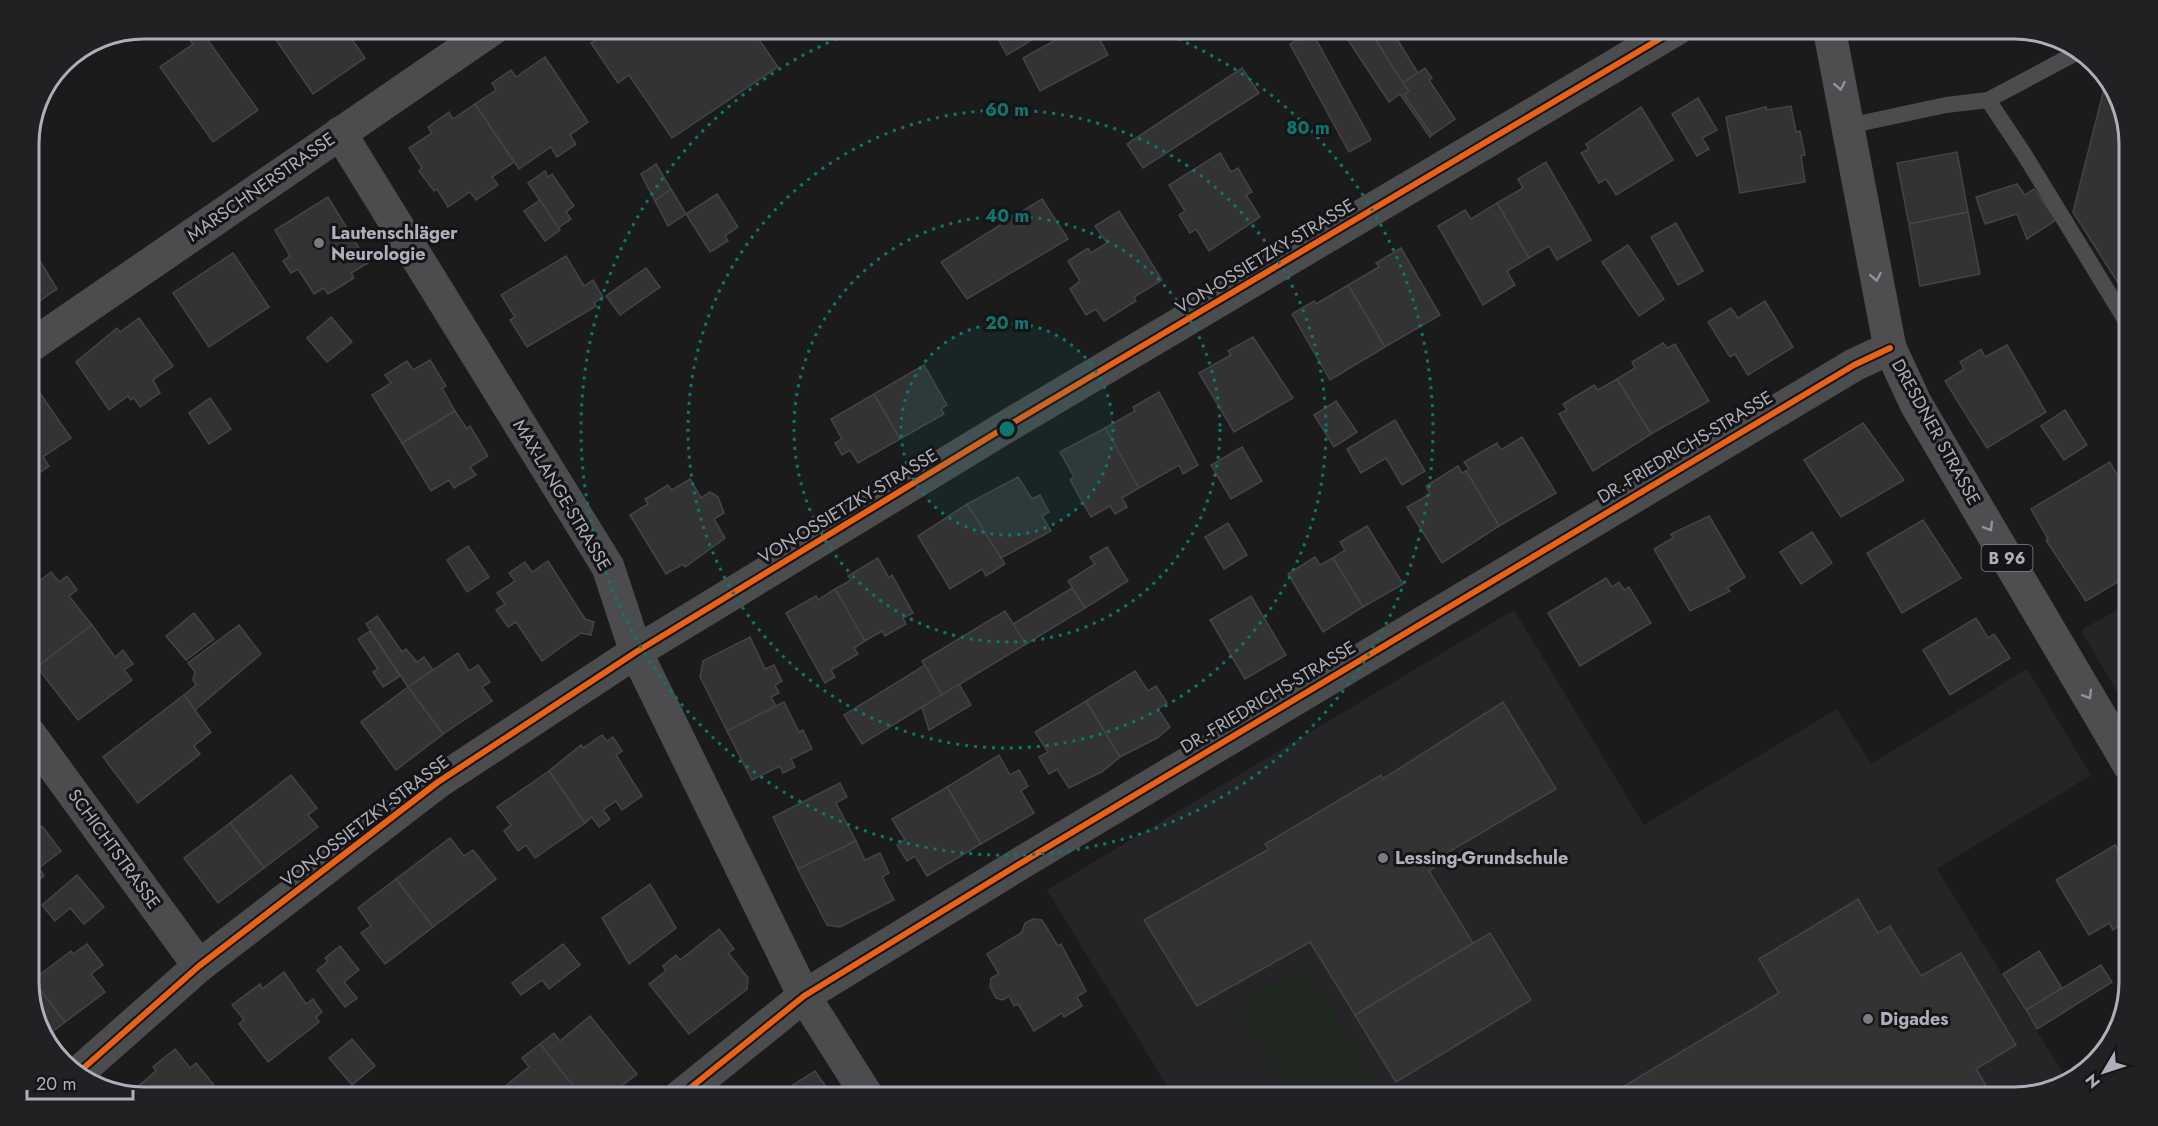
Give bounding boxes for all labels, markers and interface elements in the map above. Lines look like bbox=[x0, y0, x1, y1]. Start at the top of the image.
one-way arrow bbox=[1833, 80, 1846, 90]
text: 60 m bbox=[985, 97, 1029, 123]
text: 80 m bbox=[1286, 115, 1330, 141]
street label: MARSCHNERSTRASSE bbox=[182, 126, 340, 248]
street label: VON-OSSIETZKY-STRASSE bbox=[1170, 192, 1360, 320]
text: 40 m bbox=[985, 203, 1029, 229]
place label: Lautenschläger Neurologie bbox=[331, 220, 458, 267]
marker: Lautenschläger Neurologie bbox=[312, 236, 326, 250]
one-way arrow bbox=[1869, 272, 1882, 282]
text: 20 m bbox=[985, 310, 1029, 336]
street label: DRESDNER STRASSE bbox=[1885, 354, 1987, 510]
street label: DR.-FRIEDRICHS-STRASSE bbox=[1592, 384, 1778, 510]
street label: MAX-LANGE-STRASSE bbox=[507, 415, 617, 575]
centre of rings bbox=[997, 419, 1017, 439]
street label: VON-OSSIETZKY-STRASSE bbox=[753, 442, 943, 570]
one-way arrow bbox=[1982, 521, 1993, 531]
road number: B 96 bbox=[1982, 545, 2032, 571]
street label: DR.-FRIEDRICHS-STRASSE bbox=[1175, 634, 1361, 760]
one-way arrow bbox=[2081, 689, 2092, 699]
street label: VON-OSSIETZKY-STRASSE bbox=[275, 749, 455, 893]
street label: SCHICHTSTRASSE bbox=[61, 784, 167, 914]
place label: Lessing-Grundschule bbox=[1395, 845, 1568, 871]
marker: Lessing-Grundschule bbox=[1376, 851, 1390, 865]
place label: Digades bbox=[1880, 1006, 1948, 1032]
marker: Digades bbox=[1861, 1012, 1875, 1026]
north arrow bbox=[2074, 1042, 2134, 1102]
scale bar bbox=[27, 1063, 134, 1101]
text: N bbox=[2080, 1069, 2106, 1093]
text: 20 m bbox=[36, 1071, 76, 1097]

